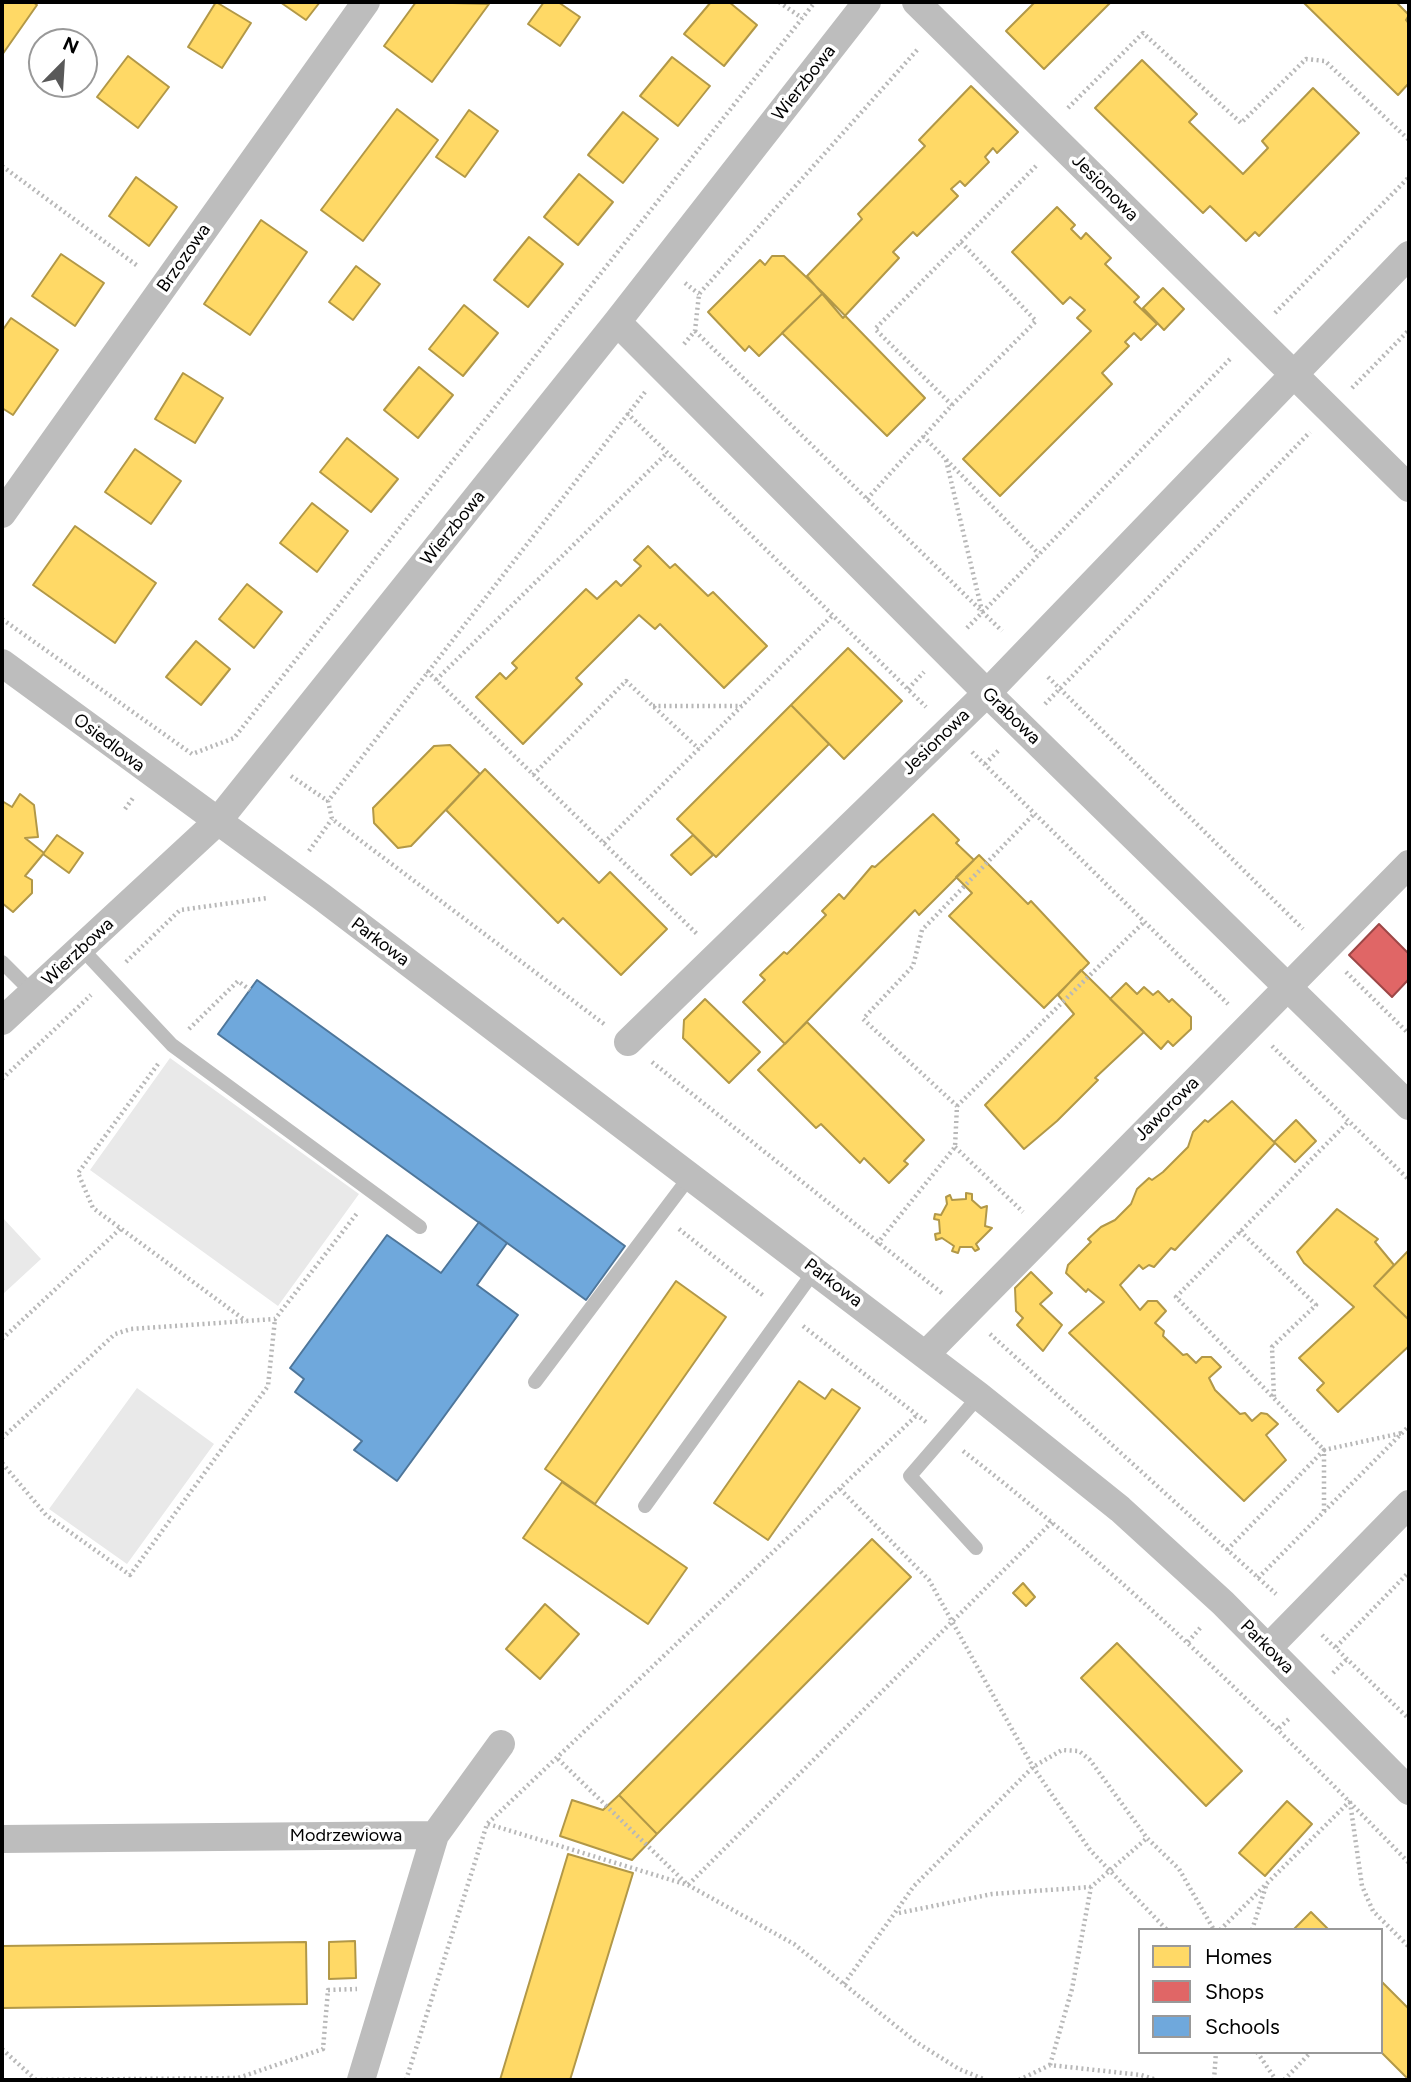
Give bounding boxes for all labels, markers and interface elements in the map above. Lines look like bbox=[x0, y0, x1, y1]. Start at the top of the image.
north arrow bbox=[28, 28, 98, 98]
text: N bbox=[60, 32, 82, 59]
street label: Wierzbowa bbox=[768, 41, 840, 125]
street label: Jesionowa bbox=[1067, 150, 1143, 226]
street label: Brzozowa bbox=[153, 220, 215, 296]
street label: Wierzbowa bbox=[416, 486, 490, 570]
street label: Grabowa bbox=[977, 683, 1045, 749]
street label: Jesionowa bbox=[898, 705, 974, 779]
street label: Osiedlowa bbox=[69, 709, 149, 777]
street label: Wierzbowa bbox=[38, 913, 118, 991]
street label: Parkowa bbox=[347, 913, 413, 971]
street label: Jaworowa bbox=[1130, 1072, 1204, 1146]
street label: Parkowa bbox=[800, 1254, 866, 1312]
street label: Parkowa bbox=[1236, 1616, 1298, 1678]
street label: Modrzewiowa bbox=[290, 1825, 402, 1847]
legend bbox=[1138, 1928, 1383, 2054]
text: Homes bbox=[1205, 1944, 1272, 1969]
text: Shops bbox=[1205, 1979, 1264, 2004]
text: Schools bbox=[1205, 2014, 1280, 2039]

